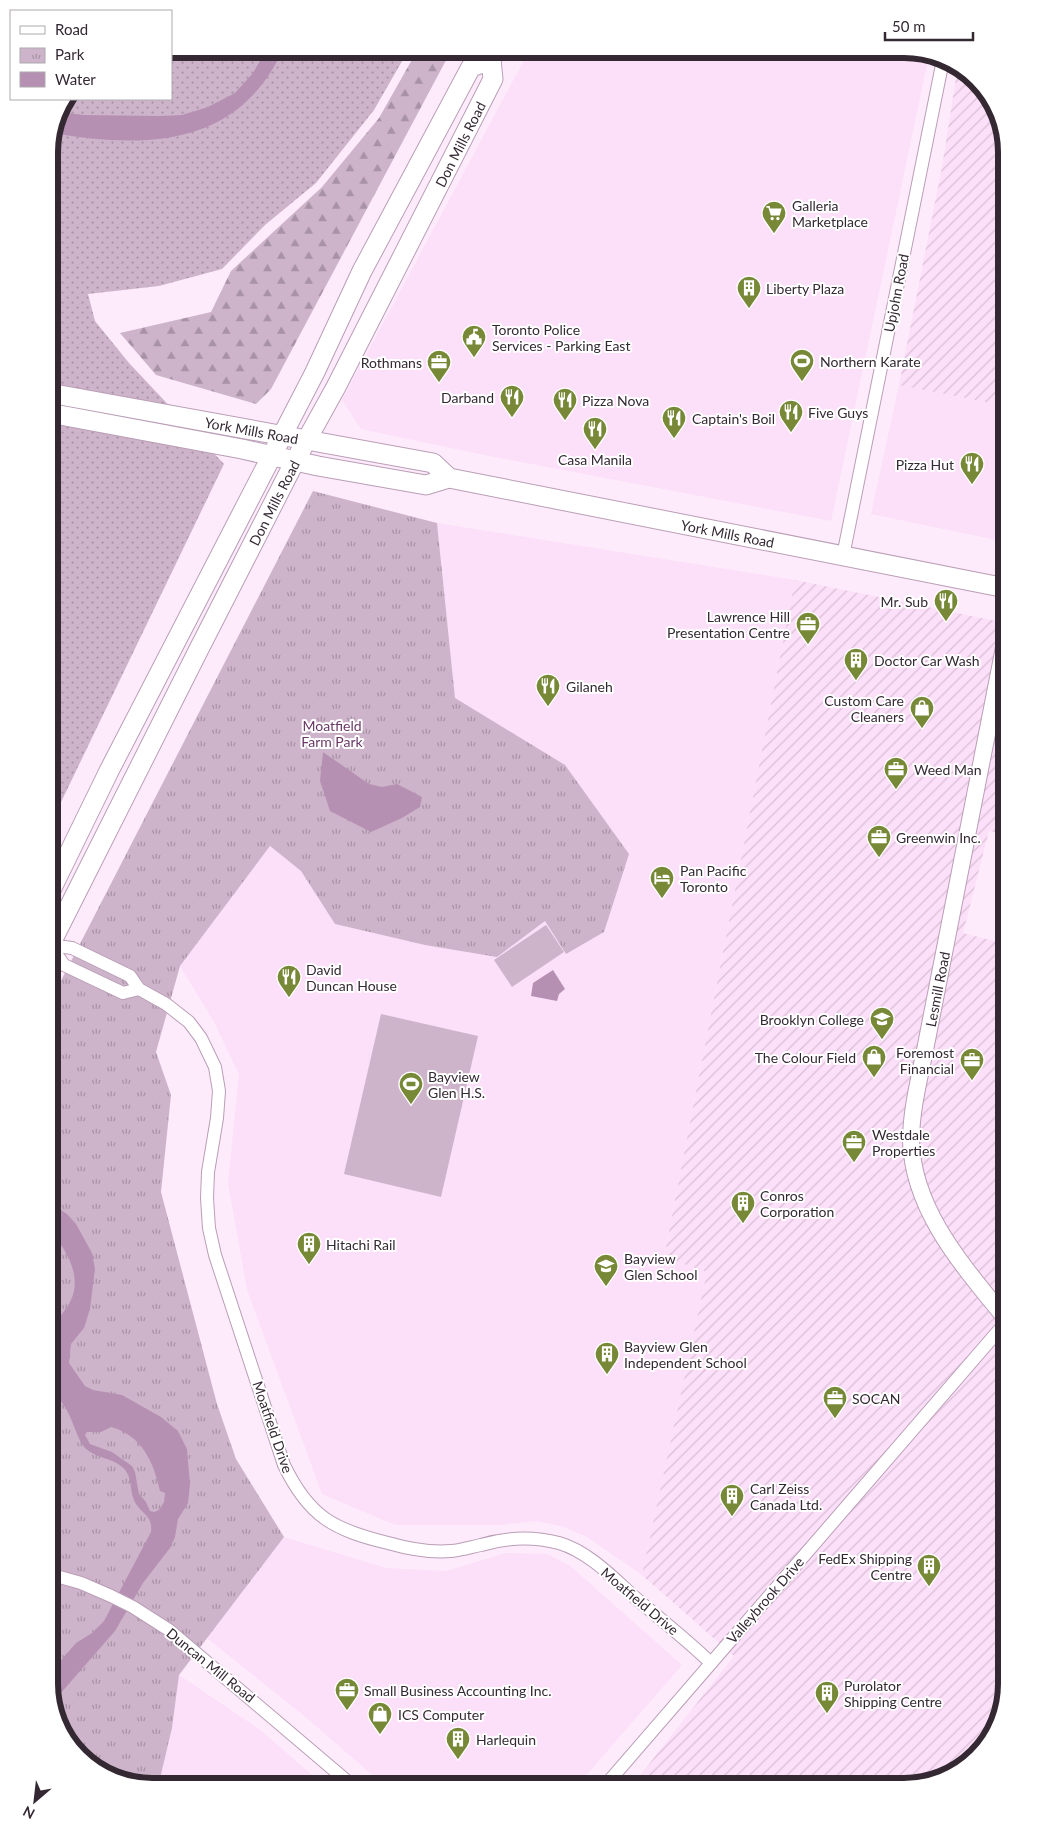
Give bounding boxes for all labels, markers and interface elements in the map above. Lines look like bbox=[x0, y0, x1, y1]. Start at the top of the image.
legend bbox=[10, 10, 172, 100]
scale bar bbox=[885, 10, 972, 42]
text: 50 m bbox=[892, 17, 926, 35]
text: Road bbox=[55, 20, 88, 38]
text: Park bbox=[55, 45, 85, 63]
text: Water bbox=[55, 70, 96, 88]
street label: Don Mills Road bbox=[431, 99, 489, 190]
place label: Galleria Marketplace bbox=[792, 197, 868, 230]
supermarket icon: Galleria Marketplace bbox=[761, 200, 787, 234]
street label: Upjohn Road bbox=[880, 252, 912, 334]
building icon: Liberty Plaza bbox=[736, 275, 762, 309]
place label: Liberty Plaza bbox=[766, 280, 844, 297]
place label: Toronto Police Services - Parking East bbox=[492, 321, 630, 354]
public building icon: Toronto Police Services - Parking East bbox=[461, 324, 487, 358]
sports icon: Northern Karate bbox=[789, 348, 815, 382]
office icon: Rothmans bbox=[426, 349, 452, 383]
place label: Northern Karate bbox=[820, 353, 921, 370]
place label: Rothmans bbox=[361, 354, 422, 371]
restaurant icon: Darband bbox=[499, 384, 525, 418]
restaurant icon: Pizza Nova bbox=[552, 387, 578, 421]
place label: Darband bbox=[441, 389, 494, 406]
place label: Pizza Nova bbox=[582, 392, 649, 409]
restaurant icon: Five Guys bbox=[778, 399, 804, 433]
place label: Five Guys bbox=[808, 404, 868, 421]
restaurant icon: Captain's Boil bbox=[661, 405, 687, 439]
place label: Captain's Boil bbox=[692, 410, 775, 427]
street label: York Mills Road bbox=[204, 413, 300, 447]
restaurant icon: Casa Manila bbox=[582, 416, 608, 450]
place label: Casa Manila bbox=[558, 451, 632, 468]
restaurant icon: Pizza Hut bbox=[959, 451, 985, 485]
place label: Pizza Hut bbox=[896, 456, 954, 473]
street label: Don Mills Road bbox=[245, 457, 303, 548]
street label: York Mills Road bbox=[680, 516, 776, 551]
restaurant icon: Mr. Sub bbox=[933, 588, 959, 622]
place label: Mr. Sub bbox=[881, 593, 928, 610]
place label: Lawrence Hill Presentation Centre bbox=[667, 608, 790, 641]
office icon: Lawrence Hill Presentation Centre bbox=[795, 611, 821, 645]
building icon: Doctor Car Wash bbox=[843, 647, 869, 681]
place label: Doctor Car Wash bbox=[874, 652, 980, 669]
restaurant icon: Gilaneh bbox=[535, 673, 561, 707]
place label: Gilaneh bbox=[566, 678, 613, 695]
place label: Custom Care Cleaners bbox=[824, 692, 904, 725]
shop icon: Custom Care Cleaners bbox=[909, 695, 935, 729]
park label: Moatfield Farm Park bbox=[301, 717, 364, 750]
office icon: Weed Man bbox=[883, 756, 909, 790]
place label: Weed Man bbox=[914, 761, 981, 778]
office icon: Greenwin Inc. bbox=[866, 824, 892, 858]
place label: Greenwin Inc. bbox=[896, 829, 981, 846]
place label: Pan Pacific Toronto bbox=[680, 862, 747, 895]
hotel icon: Pan Pacific Toronto bbox=[649, 865, 675, 899]
street label: Lesmill Road bbox=[921, 950, 953, 1028]
place label: David Duncan House bbox=[306, 961, 397, 994]
restaurant icon: David Duncan House bbox=[276, 964, 302, 998]
school or university icon: Brooklyn College bbox=[869, 1006, 895, 1040]
place label: Brooklyn College bbox=[760, 1011, 864, 1028]
shop icon: The Colour Field bbox=[861, 1044, 887, 1078]
place label: Foremost Financial bbox=[896, 1044, 954, 1077]
office icon: Foremost Financial bbox=[959, 1047, 985, 1081]
place label: The Colour Field bbox=[755, 1049, 856, 1066]
place label: Bayview Glen H.S. bbox=[428, 1068, 485, 1101]
sports icon: Bayview Glen H.S. bbox=[398, 1071, 424, 1105]
place label: Westdale Properties bbox=[872, 1126, 935, 1159]
office icon: Westdale Properties bbox=[841, 1129, 867, 1163]
place label: Conros Corporation bbox=[760, 1187, 834, 1220]
building icon: Conros Corporation bbox=[730, 1190, 756, 1224]
building icon: Hitachi Rail bbox=[296, 1231, 322, 1265]
place label: Hitachi Rail bbox=[326, 1236, 396, 1253]
place label: Bayview Glen School bbox=[624, 1250, 698, 1283]
school or university icon: Bayview Glen School bbox=[593, 1253, 619, 1287]
place label: Bayview Glen Independent School bbox=[624, 1338, 747, 1371]
building icon: Bayview Glen Independent School bbox=[594, 1341, 620, 1375]
street label: Moatfield Drive bbox=[249, 1379, 297, 1475]
office icon: SOCAN bbox=[822, 1385, 848, 1419]
place label: SOCAN bbox=[852, 1390, 900, 1407]
place label: Carl Zeiss Canada Ltd. bbox=[750, 1480, 822, 1513]
building icon: Carl Zeiss Canada Ltd. bbox=[719, 1483, 745, 1517]
place label: FedEx Shipping Centre bbox=[818, 1550, 912, 1583]
street label: Valleybrook Drive bbox=[723, 1553, 807, 1647]
building icon: FedEx Shipping Centre bbox=[916, 1553, 942, 1587]
street label: Moatfield Drive bbox=[598, 1564, 682, 1638]
street label: Duncan Mill Road bbox=[163, 1624, 259, 1706]
office icon: Small Business Accounting Inc. bbox=[334, 1677, 360, 1711]
place label: Purolator Shipping Centre bbox=[844, 1677, 942, 1710]
building icon: Purolator Shipping Centre bbox=[814, 1680, 840, 1714]
place label: Small Business Accounting Inc. bbox=[364, 1682, 551, 1699]
shop icon: ICS Computer bbox=[367, 1701, 393, 1735]
place label: ICS Computer bbox=[398, 1706, 484, 1723]
building icon: Harlequin bbox=[445, 1726, 471, 1760]
place label: Harlequin bbox=[476, 1731, 536, 1748]
north arrow bbox=[10, 1776, 60, 1826]
text: N bbox=[20, 1803, 37, 1823]

